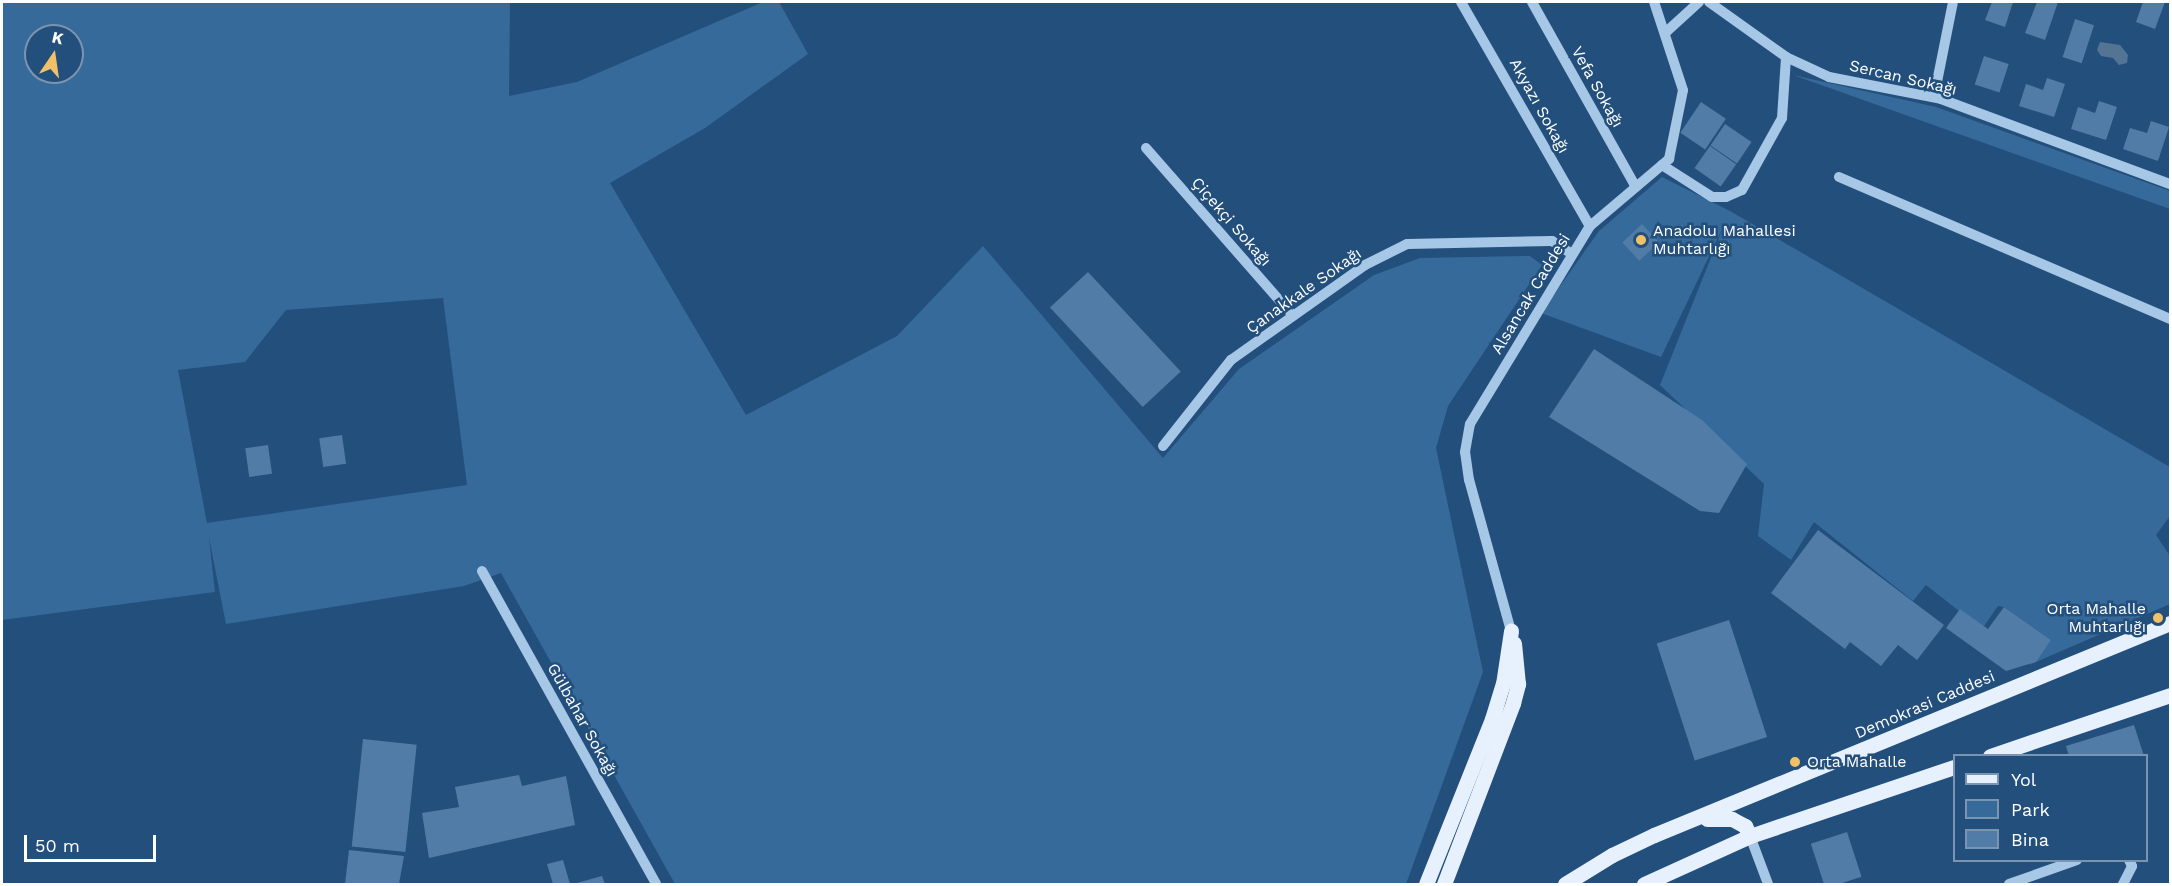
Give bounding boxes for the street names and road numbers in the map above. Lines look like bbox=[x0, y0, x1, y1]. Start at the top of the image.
street label: Vefa Sokağı bbox=[1567, 43, 1627, 131]
street label: Akyazı Sokağı bbox=[1505, 55, 1573, 157]
street label: Sercan Sokağı bbox=[1847, 56, 1959, 100]
street label: Çiçekçi Sokağı bbox=[1187, 174, 1275, 270]
street label: Alsancak Caddesi bbox=[1487, 230, 1575, 358]
street label: Çanakkale Sokağı bbox=[1243, 244, 1365, 338]
street label: Gülbahar Sokağı bbox=[543, 660, 621, 780]
street label: Demokrasi Caddesi bbox=[1852, 667, 1998, 743]

